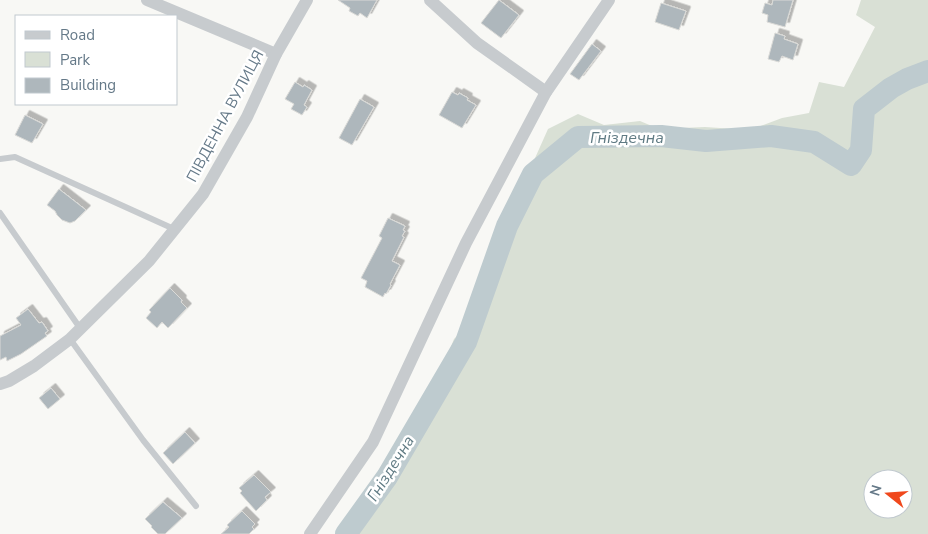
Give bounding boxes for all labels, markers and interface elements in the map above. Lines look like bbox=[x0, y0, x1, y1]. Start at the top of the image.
legend bbox=[15, 15, 178, 105]
text: Road bbox=[60, 25, 95, 45]
street label: ПІВДЕННА ВУЛИЦЯ bbox=[182, 46, 268, 186]
text: Park bbox=[60, 50, 90, 70]
text: Building bbox=[60, 75, 116, 95]
water label: Гніздечна bbox=[590, 127, 664, 149]
water label: Гніздечна bbox=[362, 431, 420, 506]
north arrow bbox=[863, 469, 913, 519]
text: N bbox=[865, 483, 887, 498]

